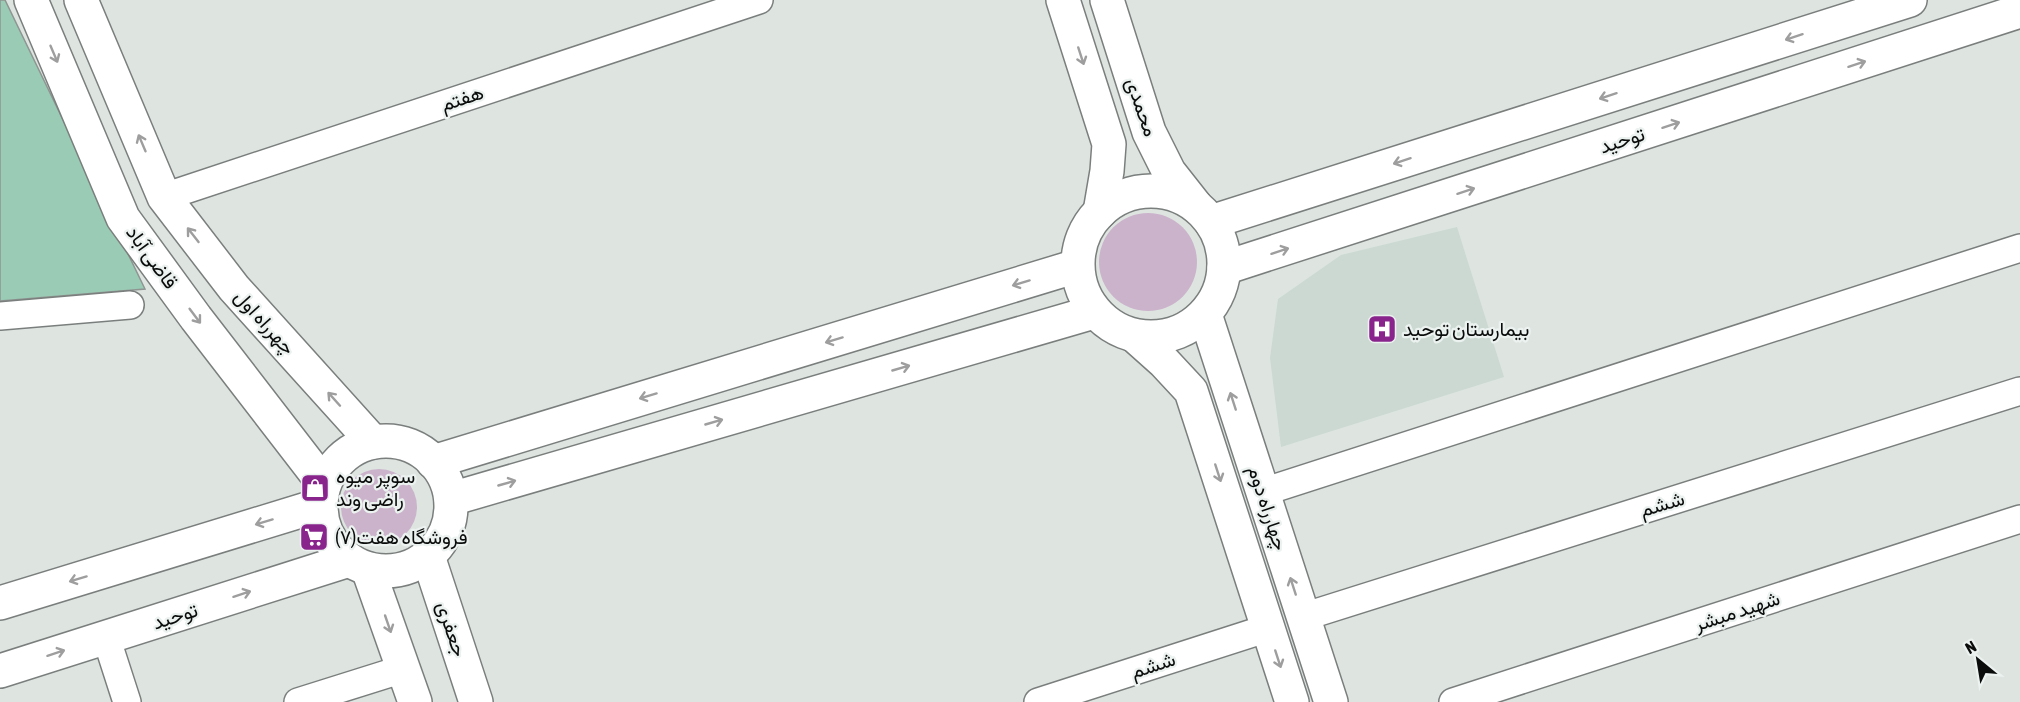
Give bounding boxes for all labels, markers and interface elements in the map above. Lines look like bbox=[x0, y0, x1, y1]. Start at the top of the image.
one-way arrow bbox=[1785, 32, 1804, 43]
one-way arrow bbox=[49, 44, 60, 62]
one-way arrow bbox=[1076, 46, 1087, 65]
one-way arrow bbox=[1847, 58, 1866, 69]
street label: محمدی bbox=[1121, 74, 1163, 140]
street label: هفتم bbox=[438, 80, 487, 117]
one-way arrow bbox=[1599, 91, 1618, 102]
one-way arrow bbox=[1661, 118, 1680, 129]
street label: توحید bbox=[1596, 121, 1648, 160]
one-way arrow bbox=[135, 134, 146, 152]
one-way arrow bbox=[1393, 157, 1412, 168]
one-way arrow bbox=[1456, 185, 1475, 196]
street label: قاضی آباد bbox=[121, 221, 183, 293]
one-way arrow bbox=[187, 227, 200, 243]
one-way arrow bbox=[1270, 244, 1289, 255]
one-way arrow bbox=[1012, 278, 1031, 289]
street label: چهرراه اول bbox=[228, 285, 300, 361]
one-way arrow bbox=[189, 308, 201, 324]
hospital icon: بیمارستان توحید bbox=[1366, 313, 1398, 345]
place label: بیمارستان توحید bbox=[1403, 317, 1529, 342]
one-way arrow bbox=[825, 335, 844, 346]
one-way arrow bbox=[891, 362, 910, 373]
one-way arrow bbox=[327, 391, 341, 406]
one-way arrow bbox=[638, 391, 657, 402]
one-way arrow bbox=[1227, 392, 1238, 411]
one-way arrow bbox=[704, 416, 723, 428]
one-way arrow bbox=[1213, 463, 1224, 482]
street label: چهارراه دوم bbox=[1241, 463, 1293, 554]
place label: سوپر میوه راضی وند bbox=[336, 464, 415, 512]
shop icon: سوپر میوه راضی وند bbox=[299, 472, 331, 504]
one-way arrow bbox=[497, 477, 516, 488]
street label: ششم bbox=[1637, 486, 1687, 523]
one-way arrow bbox=[255, 517, 274, 528]
supermarket icon: فروشگاه هفت(۷) bbox=[298, 521, 330, 553]
place label: فروشگاه هفت(۷) bbox=[335, 525, 468, 550]
one-way arrow bbox=[69, 574, 88, 585]
one-way arrow bbox=[1287, 577, 1298, 596]
street label: شهید مبشر bbox=[1690, 586, 1783, 637]
one-way arrow bbox=[232, 588, 251, 599]
street label: توحید bbox=[149, 597, 201, 636]
street label: جعفری bbox=[431, 598, 472, 660]
one-way arrow bbox=[383, 614, 394, 633]
north arrow bbox=[1948, 630, 2008, 690]
text: N bbox=[1962, 637, 1979, 657]
one-way arrow bbox=[46, 647, 65, 658]
street label: ششم bbox=[1128, 647, 1179, 684]
one-way arrow bbox=[1273, 649, 1284, 668]

